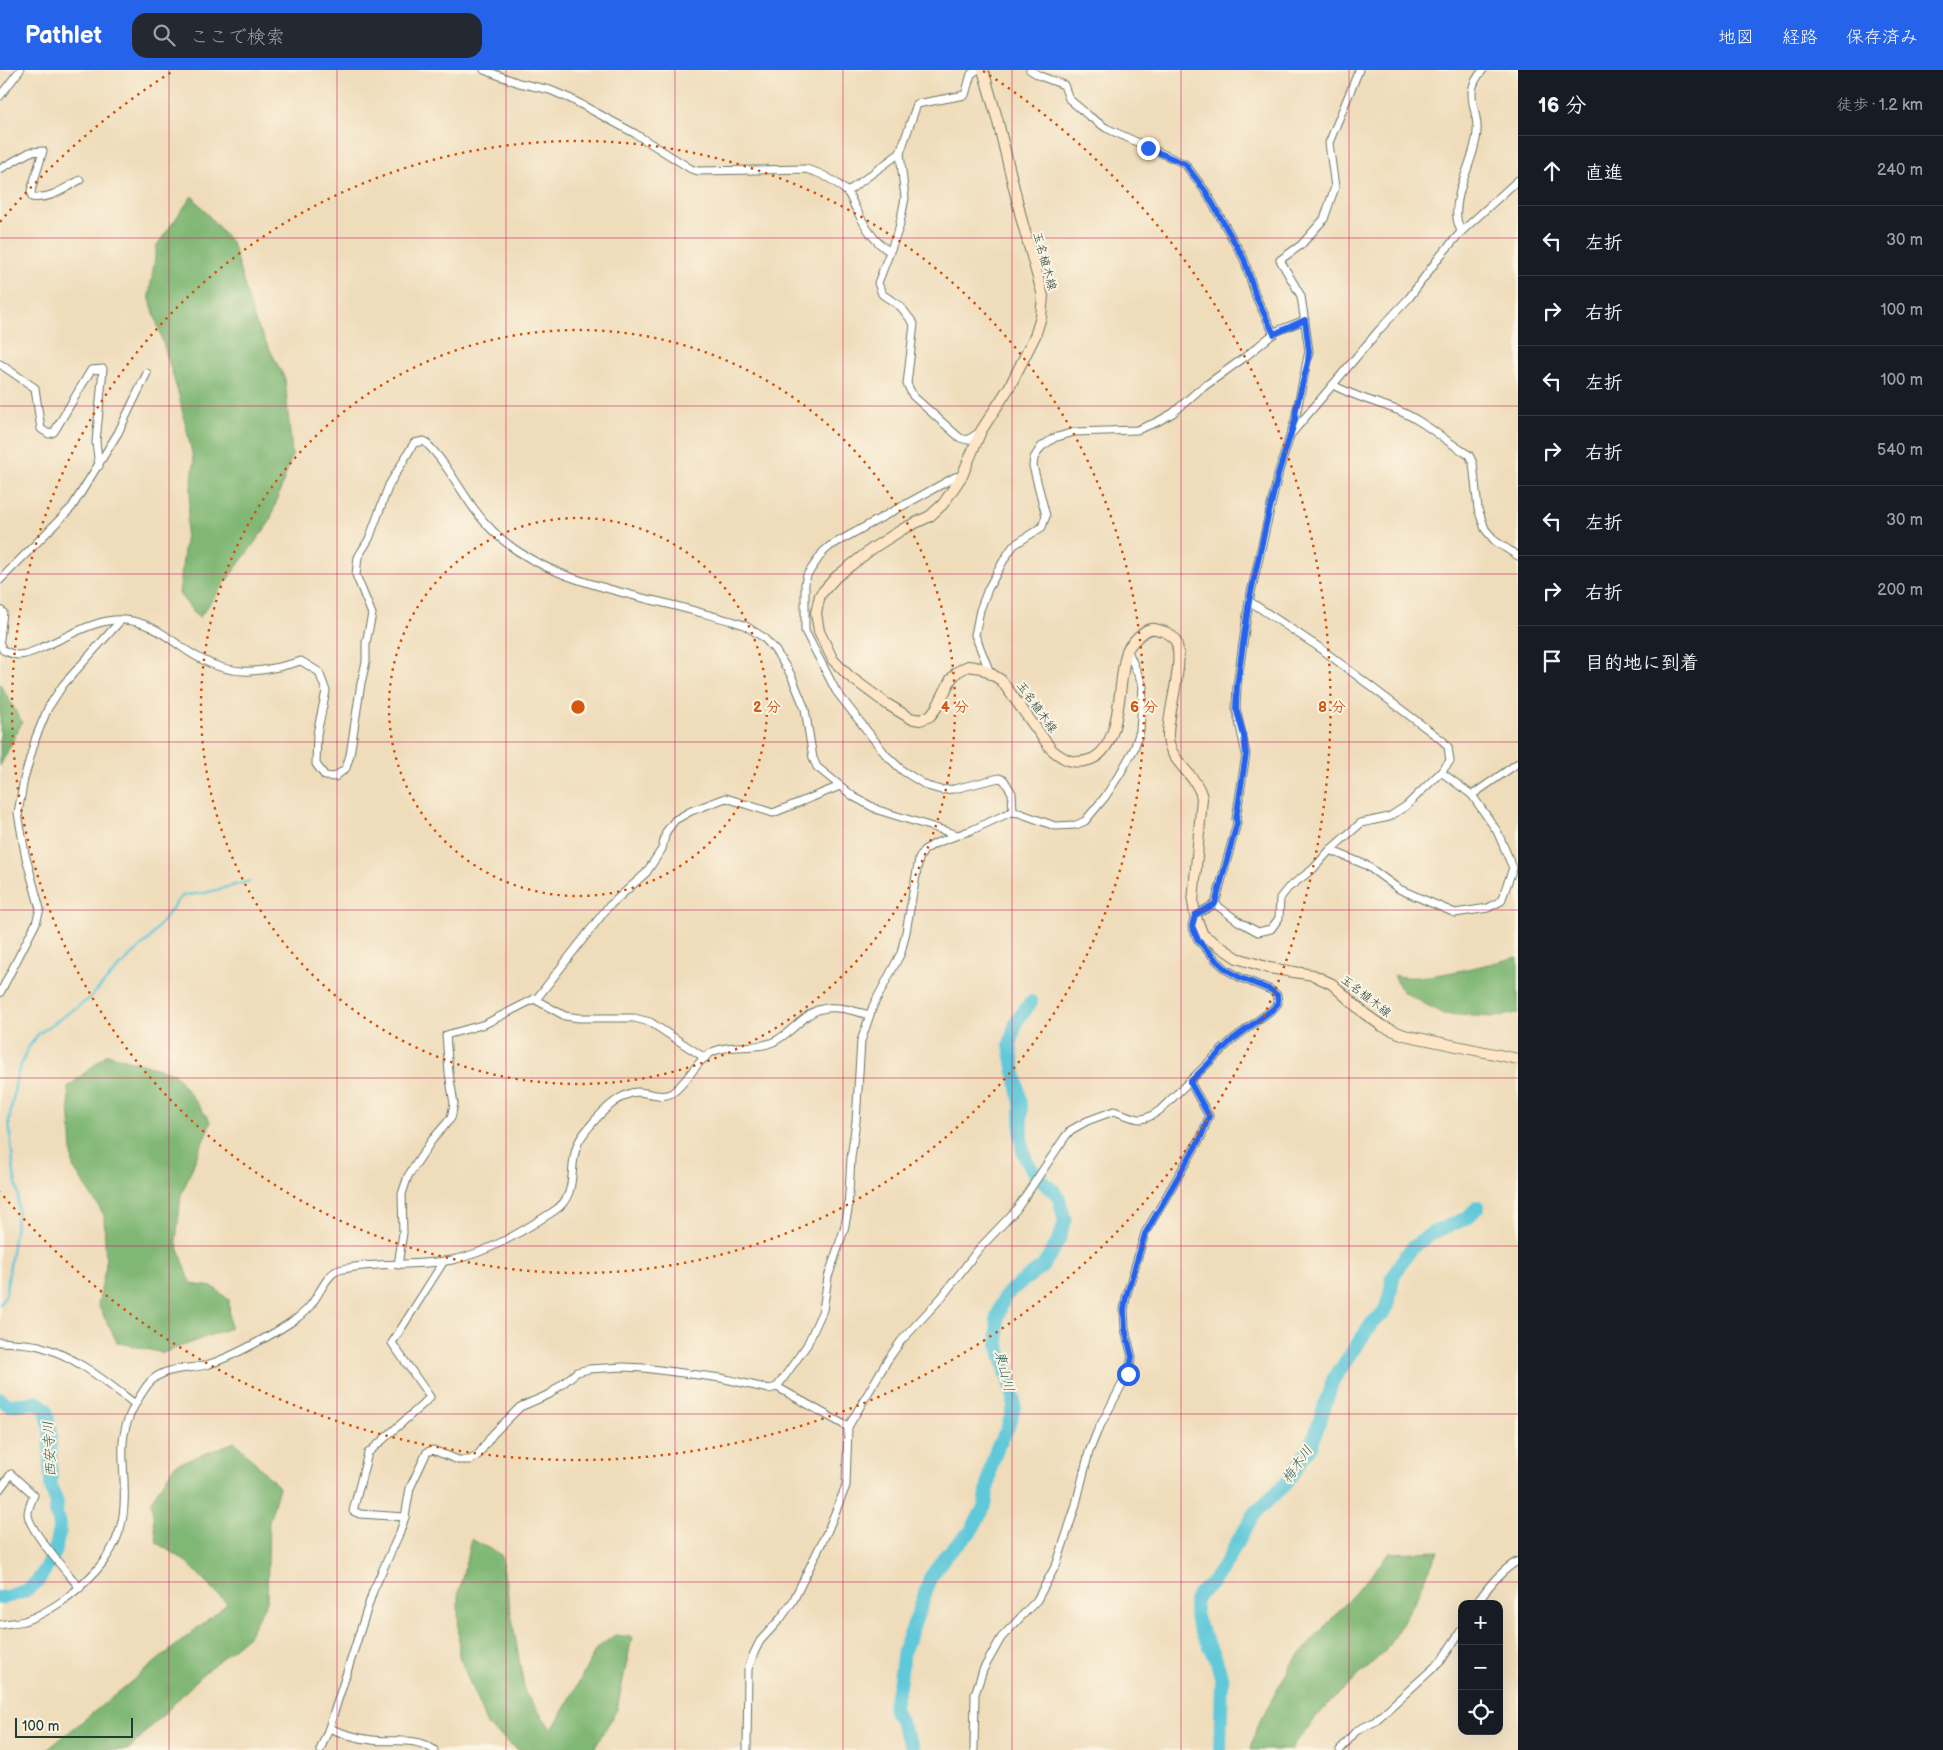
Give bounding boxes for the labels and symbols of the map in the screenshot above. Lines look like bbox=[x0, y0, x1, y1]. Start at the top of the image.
route end bbox=[1137, 137, 1160, 160]
street label: 玉名植木線 bbox=[1030, 230, 1060, 292]
street label: 玉名植木線 bbox=[1013, 679, 1060, 736]
centre of rings bbox=[569, 698, 587, 716]
text: 2 分 bbox=[753, 698, 781, 717]
text: 4 分 bbox=[941, 698, 969, 717]
text: 6 分 bbox=[1130, 698, 1158, 717]
text: 8 分 bbox=[1318, 698, 1346, 717]
street label: 玉名植木線 bbox=[1337, 972, 1394, 1021]
water label: 東山川 bbox=[991, 1349, 1018, 1394]
route start bbox=[1117, 1363, 1140, 1386]
water label: 西安寺川 bbox=[40, 1421, 59, 1477]
water label: 梅木川 bbox=[1278, 1442, 1316, 1486]
scale bar bbox=[15, 1715, 132, 1738]

